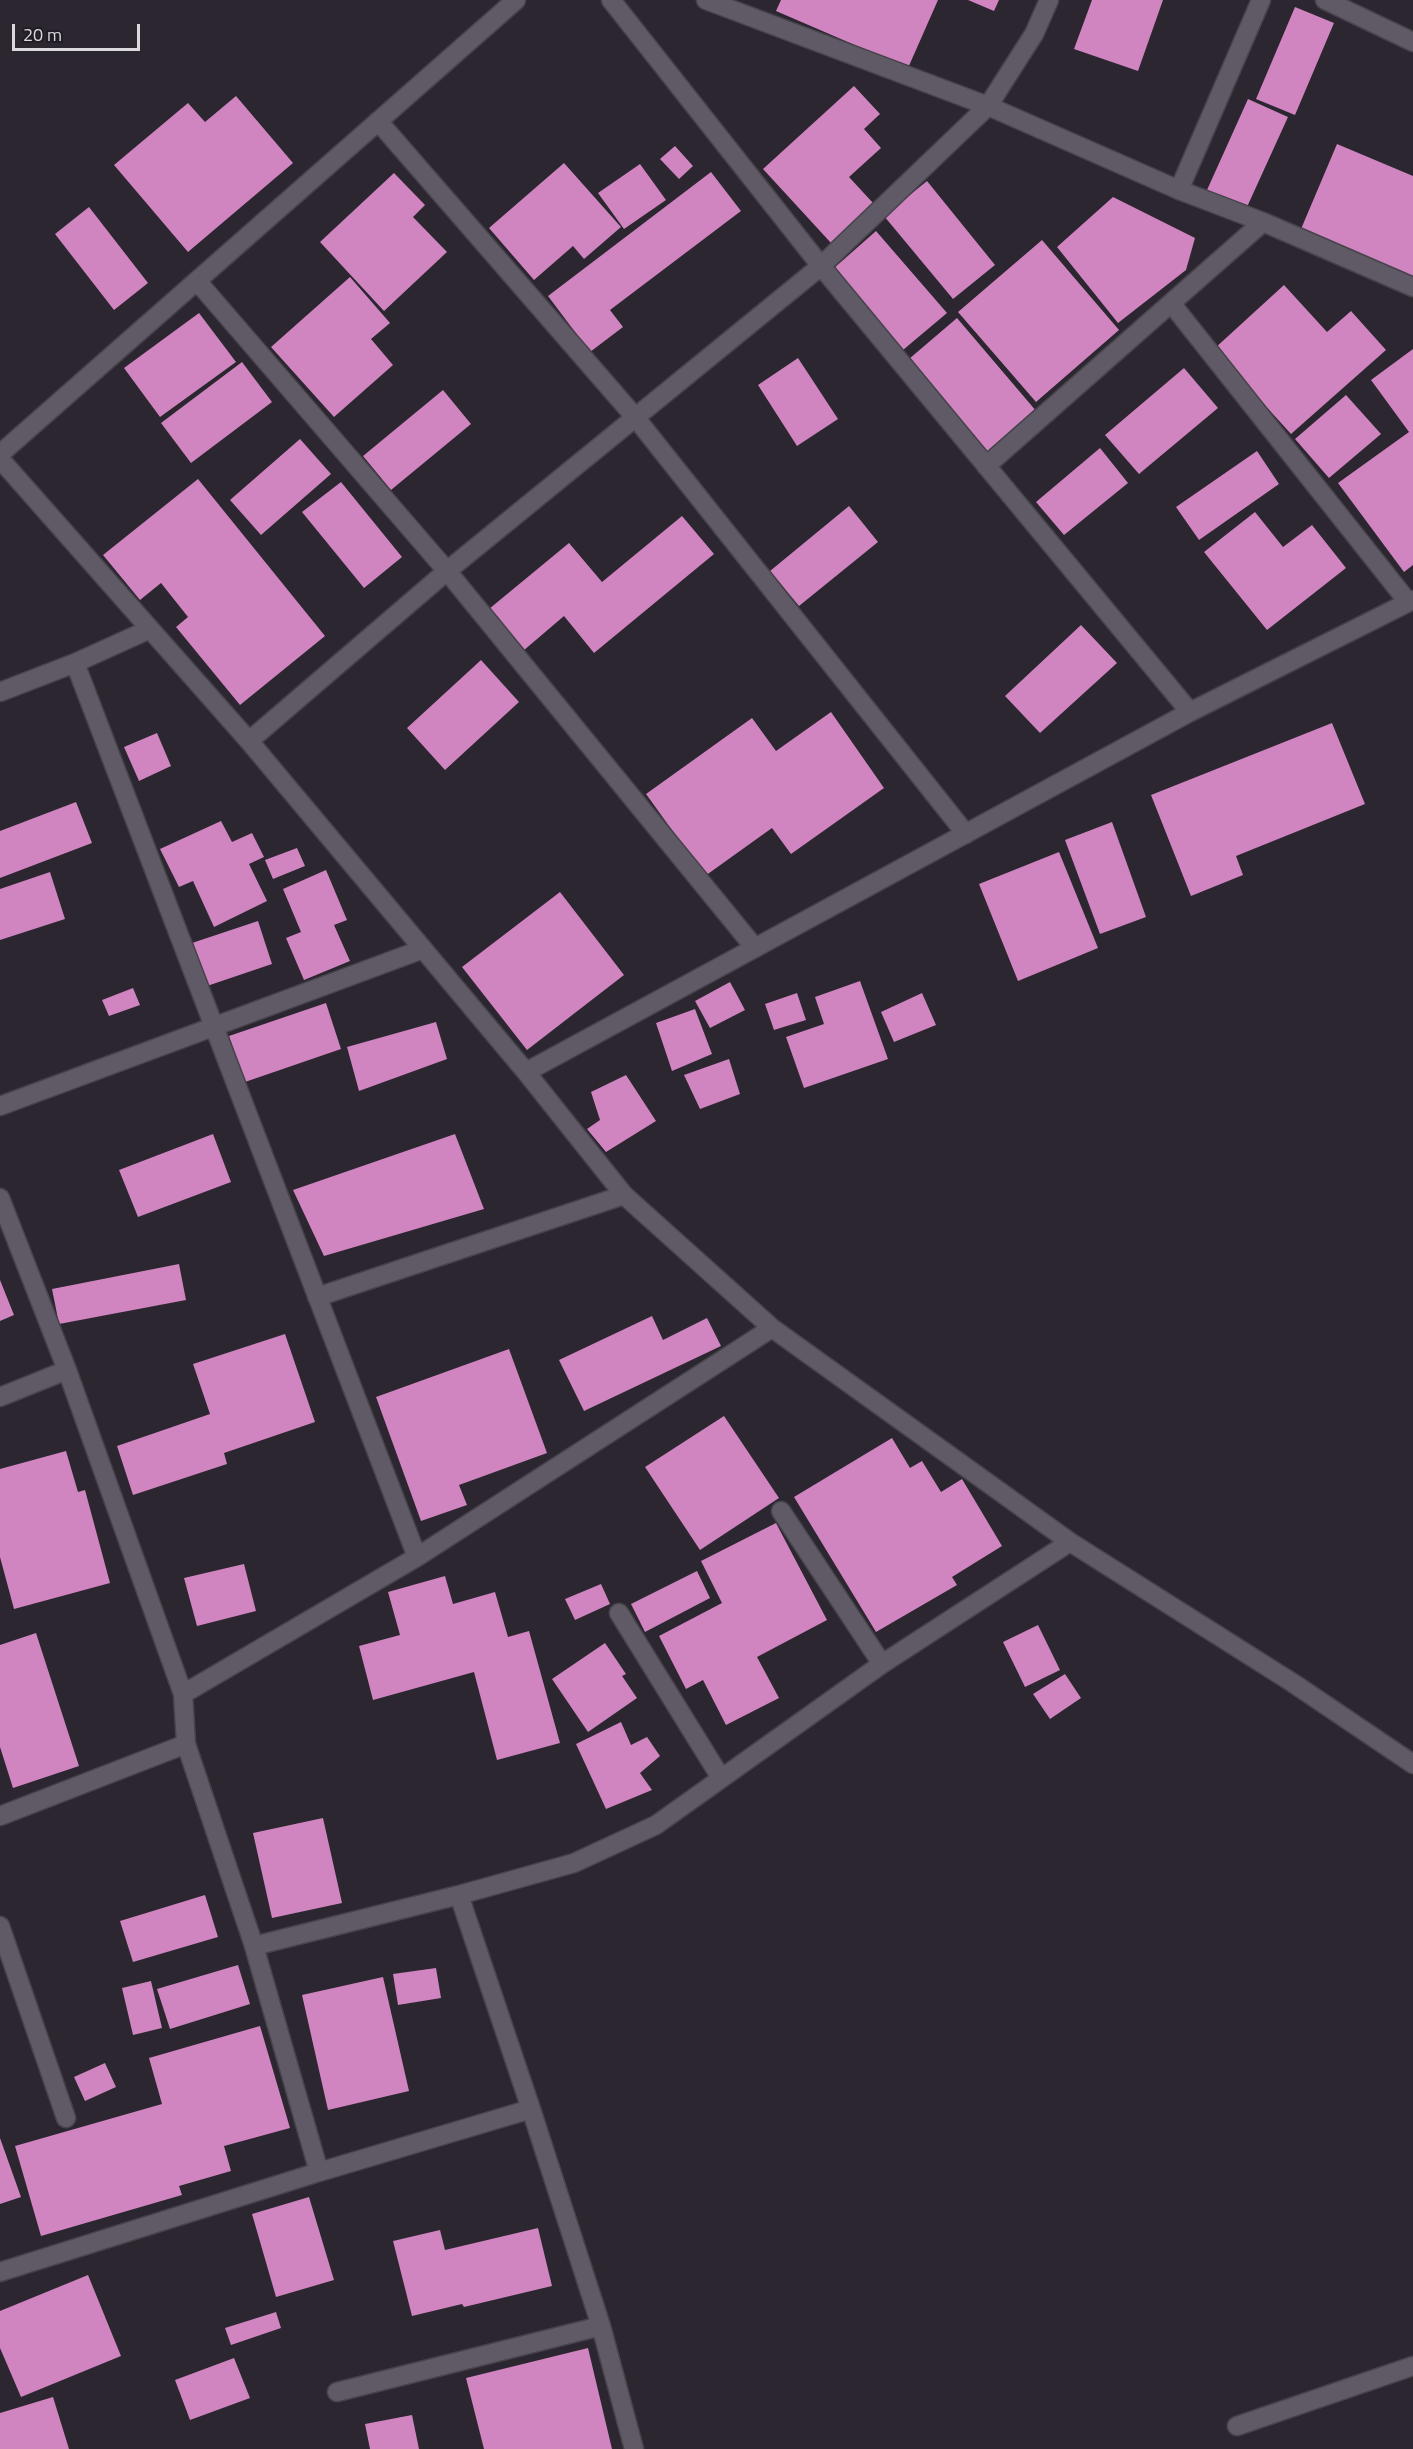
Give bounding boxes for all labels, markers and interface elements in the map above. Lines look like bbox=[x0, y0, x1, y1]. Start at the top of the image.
scale bar bbox=[15, 12, 142, 50]
text: 20 m bbox=[23, 21, 62, 48]

